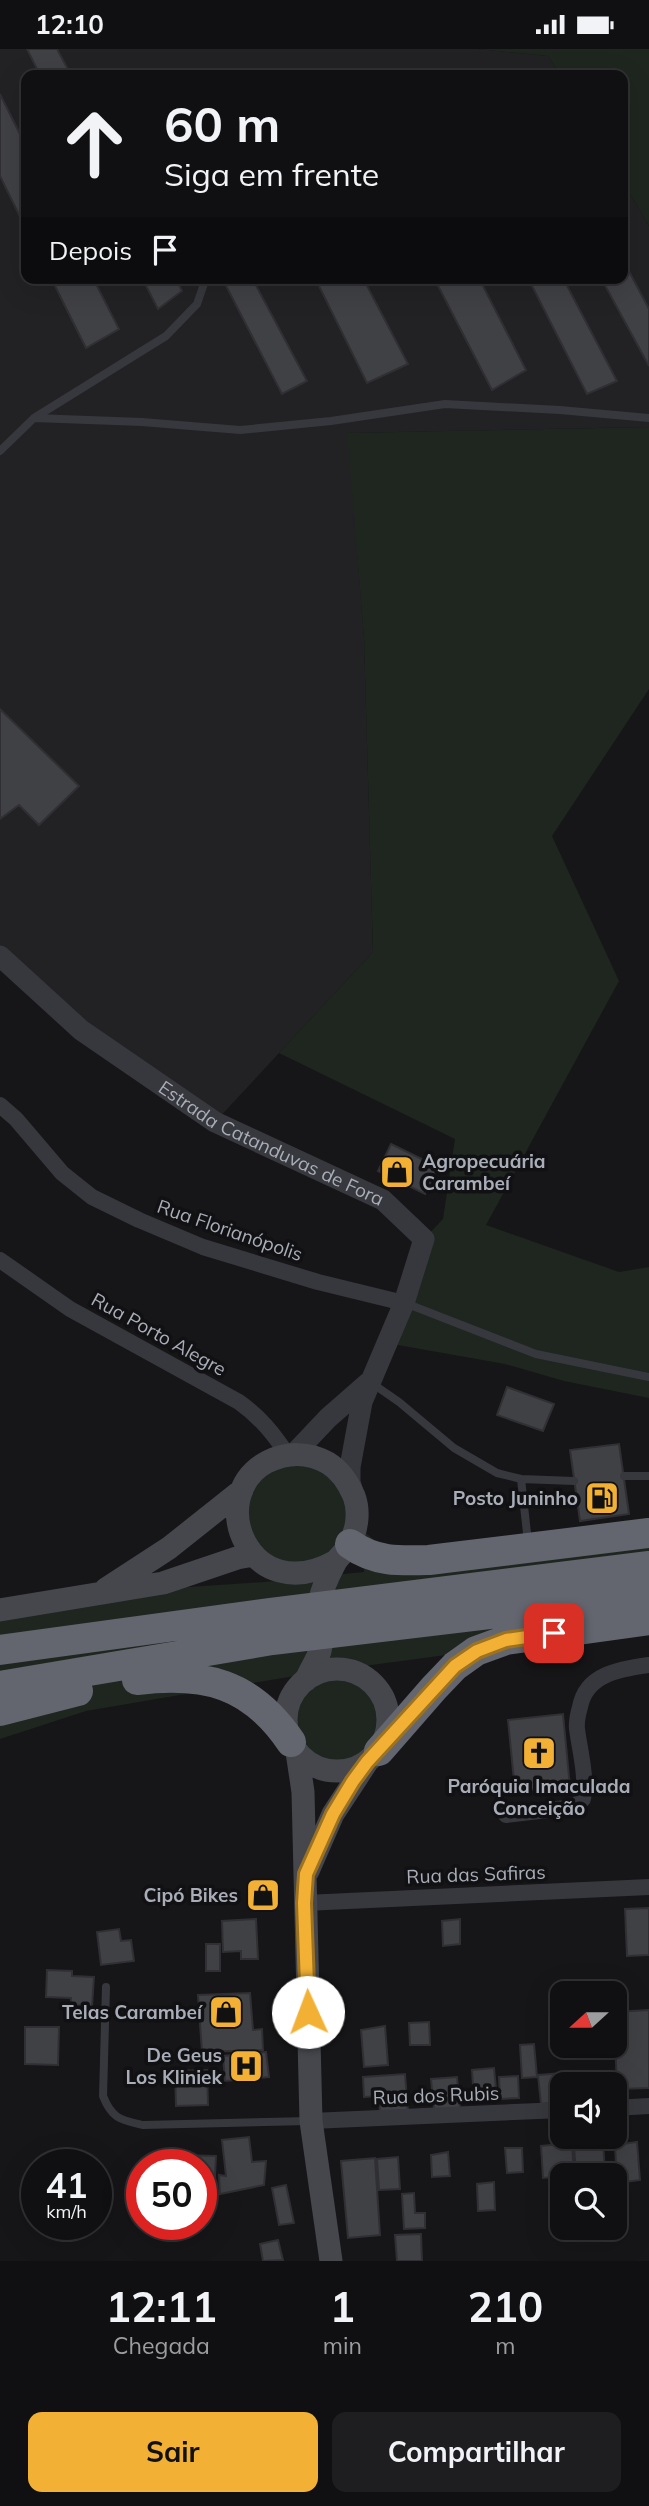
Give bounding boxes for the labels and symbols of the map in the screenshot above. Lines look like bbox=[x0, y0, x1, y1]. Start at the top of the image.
street label: Estrada Catanduvas de Fora bbox=[154, 1075, 388, 1211]
place label: Agropecuária Carambeí bbox=[422, 1149, 546, 1195]
shop icon: Agropecuária Carambeí bbox=[378, 1153, 416, 1191]
street label: Rua Florianópolis bbox=[154, 1194, 306, 1266]
street label: Rua Porto Alegre bbox=[87, 1287, 231, 1381]
fuel station icon: Posto Juninho bbox=[583, 1479, 621, 1517]
place label: Posto Juninho bbox=[453, 1486, 578, 1510]
pin bbox=[524, 1603, 584, 1663]
church icon: Paróquia Imaculada Conceição bbox=[520, 1734, 558, 1772]
place label: Paróquia Imaculada Conceição bbox=[447, 1774, 631, 1820]
street label: Rua das Safiras bbox=[406, 1860, 546, 1888]
shop icon: Cipó Bikes bbox=[244, 1876, 282, 1914]
place label: Cipó Bikes bbox=[143, 1883, 238, 1907]
position arrow bbox=[271, 1975, 345, 2049]
north arrow bbox=[550, 1981, 626, 2058]
shop icon: Telas Carambeí bbox=[207, 1993, 245, 2031]
place label: Telas Carambeí bbox=[62, 2000, 203, 2024]
place label: De Geus Los Kliniek bbox=[126, 2043, 222, 2089]
hospital icon: De Geus Los Kliniek bbox=[227, 2047, 265, 2085]
street label: Rua dos Rubis bbox=[372, 2081, 500, 2109]
speed limit sign: 50 bbox=[126, 2149, 217, 2240]

